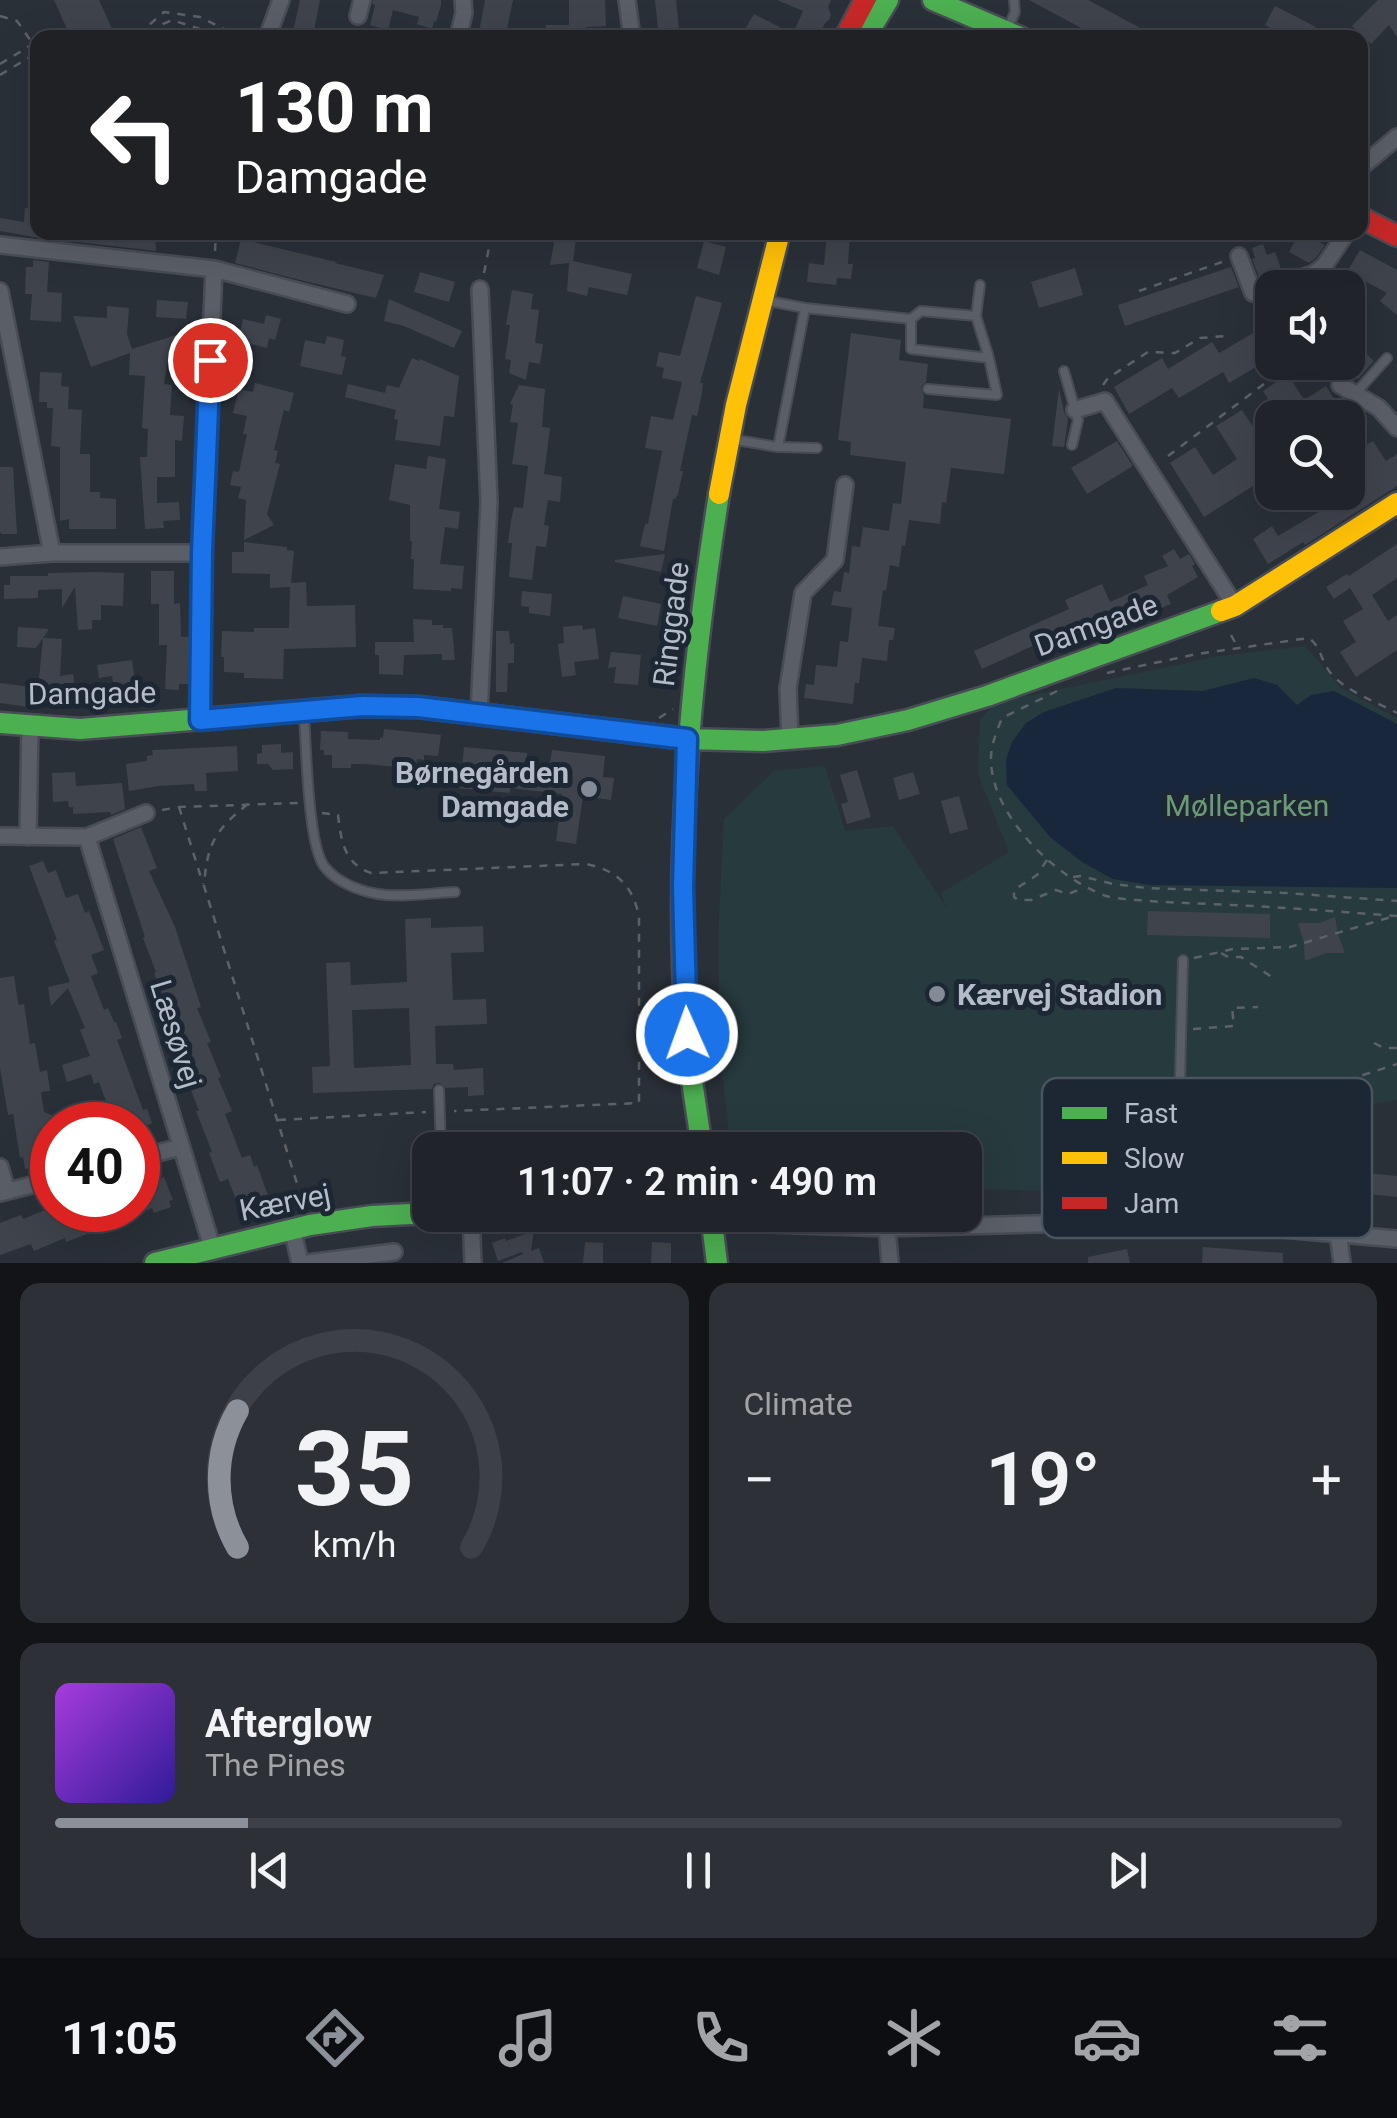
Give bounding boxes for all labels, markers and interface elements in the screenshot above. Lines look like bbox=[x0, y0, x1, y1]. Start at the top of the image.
text: 130 m bbox=[235, 67, 434, 149]
icon: left bbox=[70, 70, 200, 200]
text: Damgade bbox=[235, 151, 427, 204]
map controls bbox=[1255, 270, 1365, 510]
button: sound bbox=[1255, 270, 1365, 380]
pin bbox=[168, 318, 253, 403]
icon: arrive bbox=[183, 333, 238, 388]
button: search bbox=[1255, 400, 1365, 510]
street label: Ringgade bbox=[646, 560, 696, 688]
street label: Damgade bbox=[1030, 587, 1162, 663]
street label: Damgade bbox=[28, 674, 156, 712]
place label: Børnegården Damgade bbox=[395, 755, 569, 824]
marker: Børnegården Damgade bbox=[578, 778, 600, 800]
park label: Mølleparken bbox=[1165, 788, 1329, 823]
street label: Læsøvej bbox=[143, 976, 209, 1092]
place label: Kærvej Stadion bbox=[957, 977, 1162, 1012]
position arrow bbox=[635, 982, 739, 1086]
marker: Kærvej Stadion bbox=[926, 983, 948, 1005]
legend bbox=[1042, 1078, 1372, 1238]
text: Fast bbox=[1124, 1097, 1178, 1130]
speed limit sign: 40 bbox=[30, 1102, 160, 1232]
text: Slow bbox=[1124, 1142, 1184, 1175]
text: 11:07 · 2 min · 490 m bbox=[517, 1160, 877, 1204]
street label: Kærvej bbox=[236, 1176, 334, 1228]
text: Jam bbox=[1124, 1187, 1179, 1220]
text: Climate bbox=[744, 1385, 853, 1423]
text: 35 bbox=[295, 1409, 414, 1530]
text: 19° bbox=[986, 1435, 1100, 1523]
text: − bbox=[744, 1448, 775, 1512]
text: + bbox=[1311, 1448, 1342, 1512]
text: km/h bbox=[312, 1524, 396, 1566]
text: Afterglow bbox=[205, 1702, 372, 1746]
text: The Pines bbox=[205, 1746, 346, 1784]
icon: previous bbox=[242, 1843, 297, 1898]
icon: pause bbox=[671, 1843, 726, 1898]
icon: next bbox=[1100, 1843, 1155, 1898]
icon: directions bbox=[300, 2003, 370, 2073]
icon: music bbox=[493, 2003, 563, 2073]
icon: phone bbox=[686, 2003, 756, 2073]
icon: climate bbox=[879, 2003, 949, 2073]
icon: car bbox=[1072, 2003, 1142, 2073]
icon: filters bbox=[1265, 2003, 1335, 2073]
text: 11:05 bbox=[62, 2012, 177, 2065]

